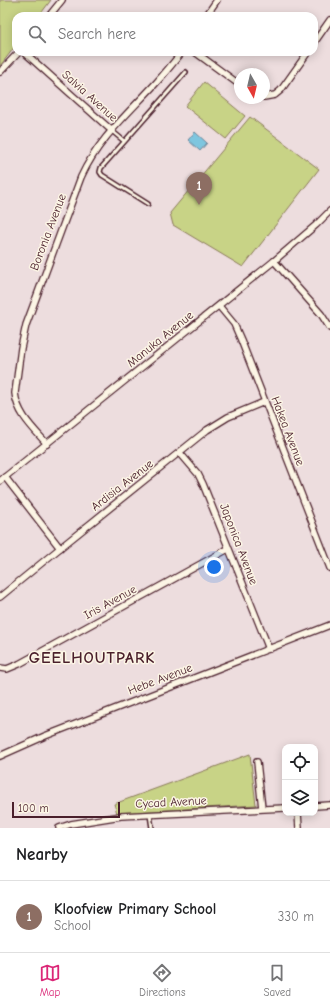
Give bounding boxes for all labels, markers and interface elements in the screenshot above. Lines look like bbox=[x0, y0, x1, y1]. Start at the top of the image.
search box bbox=[12, 12, 318, 56]
icon: search bbox=[26, 23, 48, 45]
text: Search here bbox=[58, 25, 136, 43]
street label: Salvia Avenue bbox=[59, 67, 121, 125]
north arrow bbox=[234, 68, 270, 104]
pin: 1 bbox=[186, 172, 212, 205]
street label: Boronia Avenue bbox=[27, 192, 69, 272]
street label: Manuka Avenue bbox=[124, 308, 196, 370]
street label: Hakea Avenue bbox=[268, 394, 308, 468]
street label: Ardisia Avenue bbox=[88, 456, 156, 514]
street label: Japonica Avenue bbox=[217, 501, 261, 587]
your location bbox=[204, 557, 224, 577]
street label: Iris Avenue bbox=[81, 582, 139, 622]
district label: GEELHOUTPARK bbox=[29, 649, 155, 667]
street label: Hebe Avenue bbox=[126, 660, 194, 698]
map controls bbox=[282, 744, 318, 816]
button: locate bbox=[282, 744, 318, 780]
button: layers bbox=[282, 780, 318, 816]
street label: Cycad Avenue bbox=[135, 793, 207, 811]
scale bar bbox=[12, 800, 120, 819]
text: 100 m bbox=[18, 802, 49, 815]
text: Nearby bbox=[16, 845, 67, 864]
text: Kloofview Primary School bbox=[54, 900, 216, 918]
text: 1 bbox=[26, 909, 32, 924]
text: 330 m bbox=[278, 909, 314, 924]
text: School bbox=[54, 918, 91, 933]
tab: Map bbox=[39, 962, 61, 999]
tab: Directions bbox=[139, 962, 186, 999]
tab: Saved bbox=[264, 962, 291, 999]

